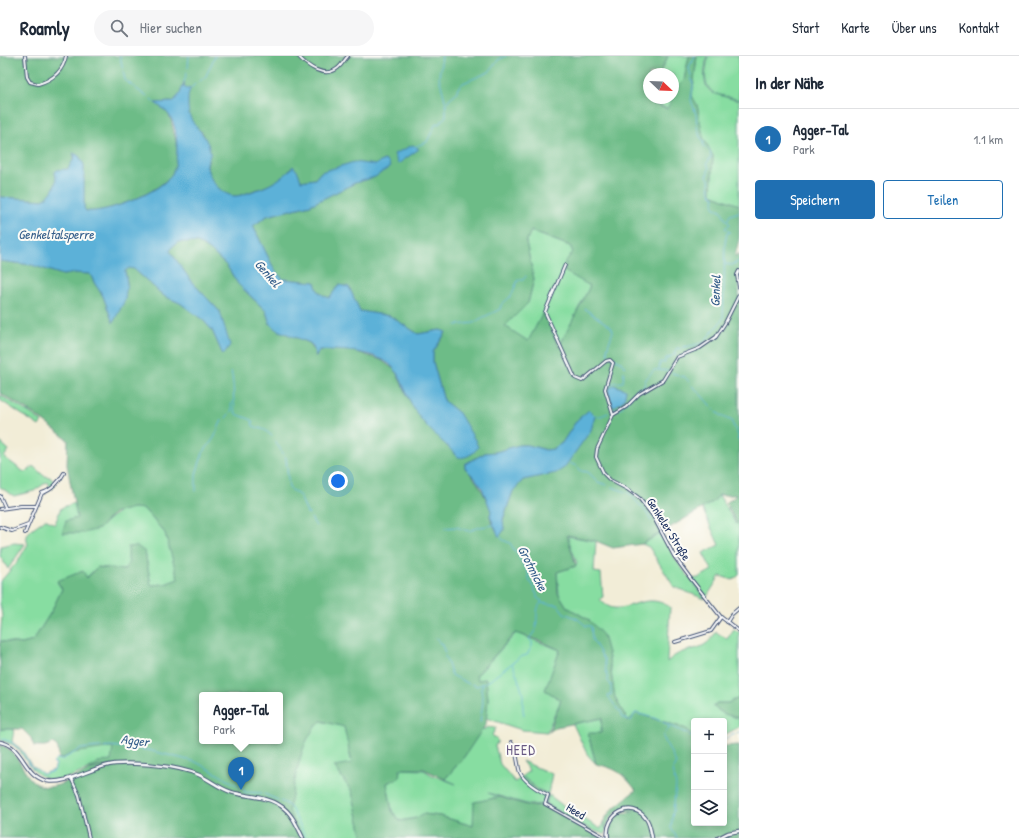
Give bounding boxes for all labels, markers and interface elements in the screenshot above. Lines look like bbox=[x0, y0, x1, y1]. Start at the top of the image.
search box bbox=[94, 10, 374, 46]
text: Roamly bbox=[20, 15, 70, 41]
icon: search bbox=[108, 17, 130, 39]
text: Hier suchen bbox=[140, 17, 202, 38]
text: Start bbox=[792, 18, 819, 37]
text: Karte bbox=[841, 18, 870, 37]
text: Über uns bbox=[892, 18, 937, 37]
text: Kontakt bbox=[959, 18, 999, 37]
north arrow bbox=[643, 68, 679, 104]
text: In der Nähe bbox=[755, 71, 824, 94]
text: Agger-Tal bbox=[793, 119, 848, 140]
text: 1 bbox=[766, 130, 770, 148]
text: 1.1 km bbox=[974, 130, 1003, 148]
text: Park bbox=[793, 140, 815, 158]
button: Speichern bbox=[755, 180, 875, 219]
button: Teilen bbox=[883, 180, 1003, 219]
water label: Genkeltalsperre bbox=[18, 225, 94, 244]
water label: Genkel bbox=[251, 255, 285, 291]
water label: Genkel bbox=[705, 275, 725, 307]
your location bbox=[328, 471, 348, 491]
street label: Genkeler Straße bbox=[643, 494, 695, 564]
water label: Grotmicke bbox=[514, 542, 552, 594]
popup bbox=[199, 692, 283, 744]
text: Agger-Tal bbox=[213, 699, 269, 720]
map controls bbox=[691, 718, 727, 826]
button: + bbox=[691, 718, 727, 754]
text: Park bbox=[213, 720, 235, 738]
water label: Agger bbox=[120, 729, 152, 752]
district label: HEED bbox=[506, 740, 536, 759]
button: − bbox=[691, 754, 727, 790]
pin: 1 bbox=[228, 757, 254, 790]
button: layers bbox=[691, 790, 727, 826]
street label: Heed bbox=[563, 799, 589, 824]

